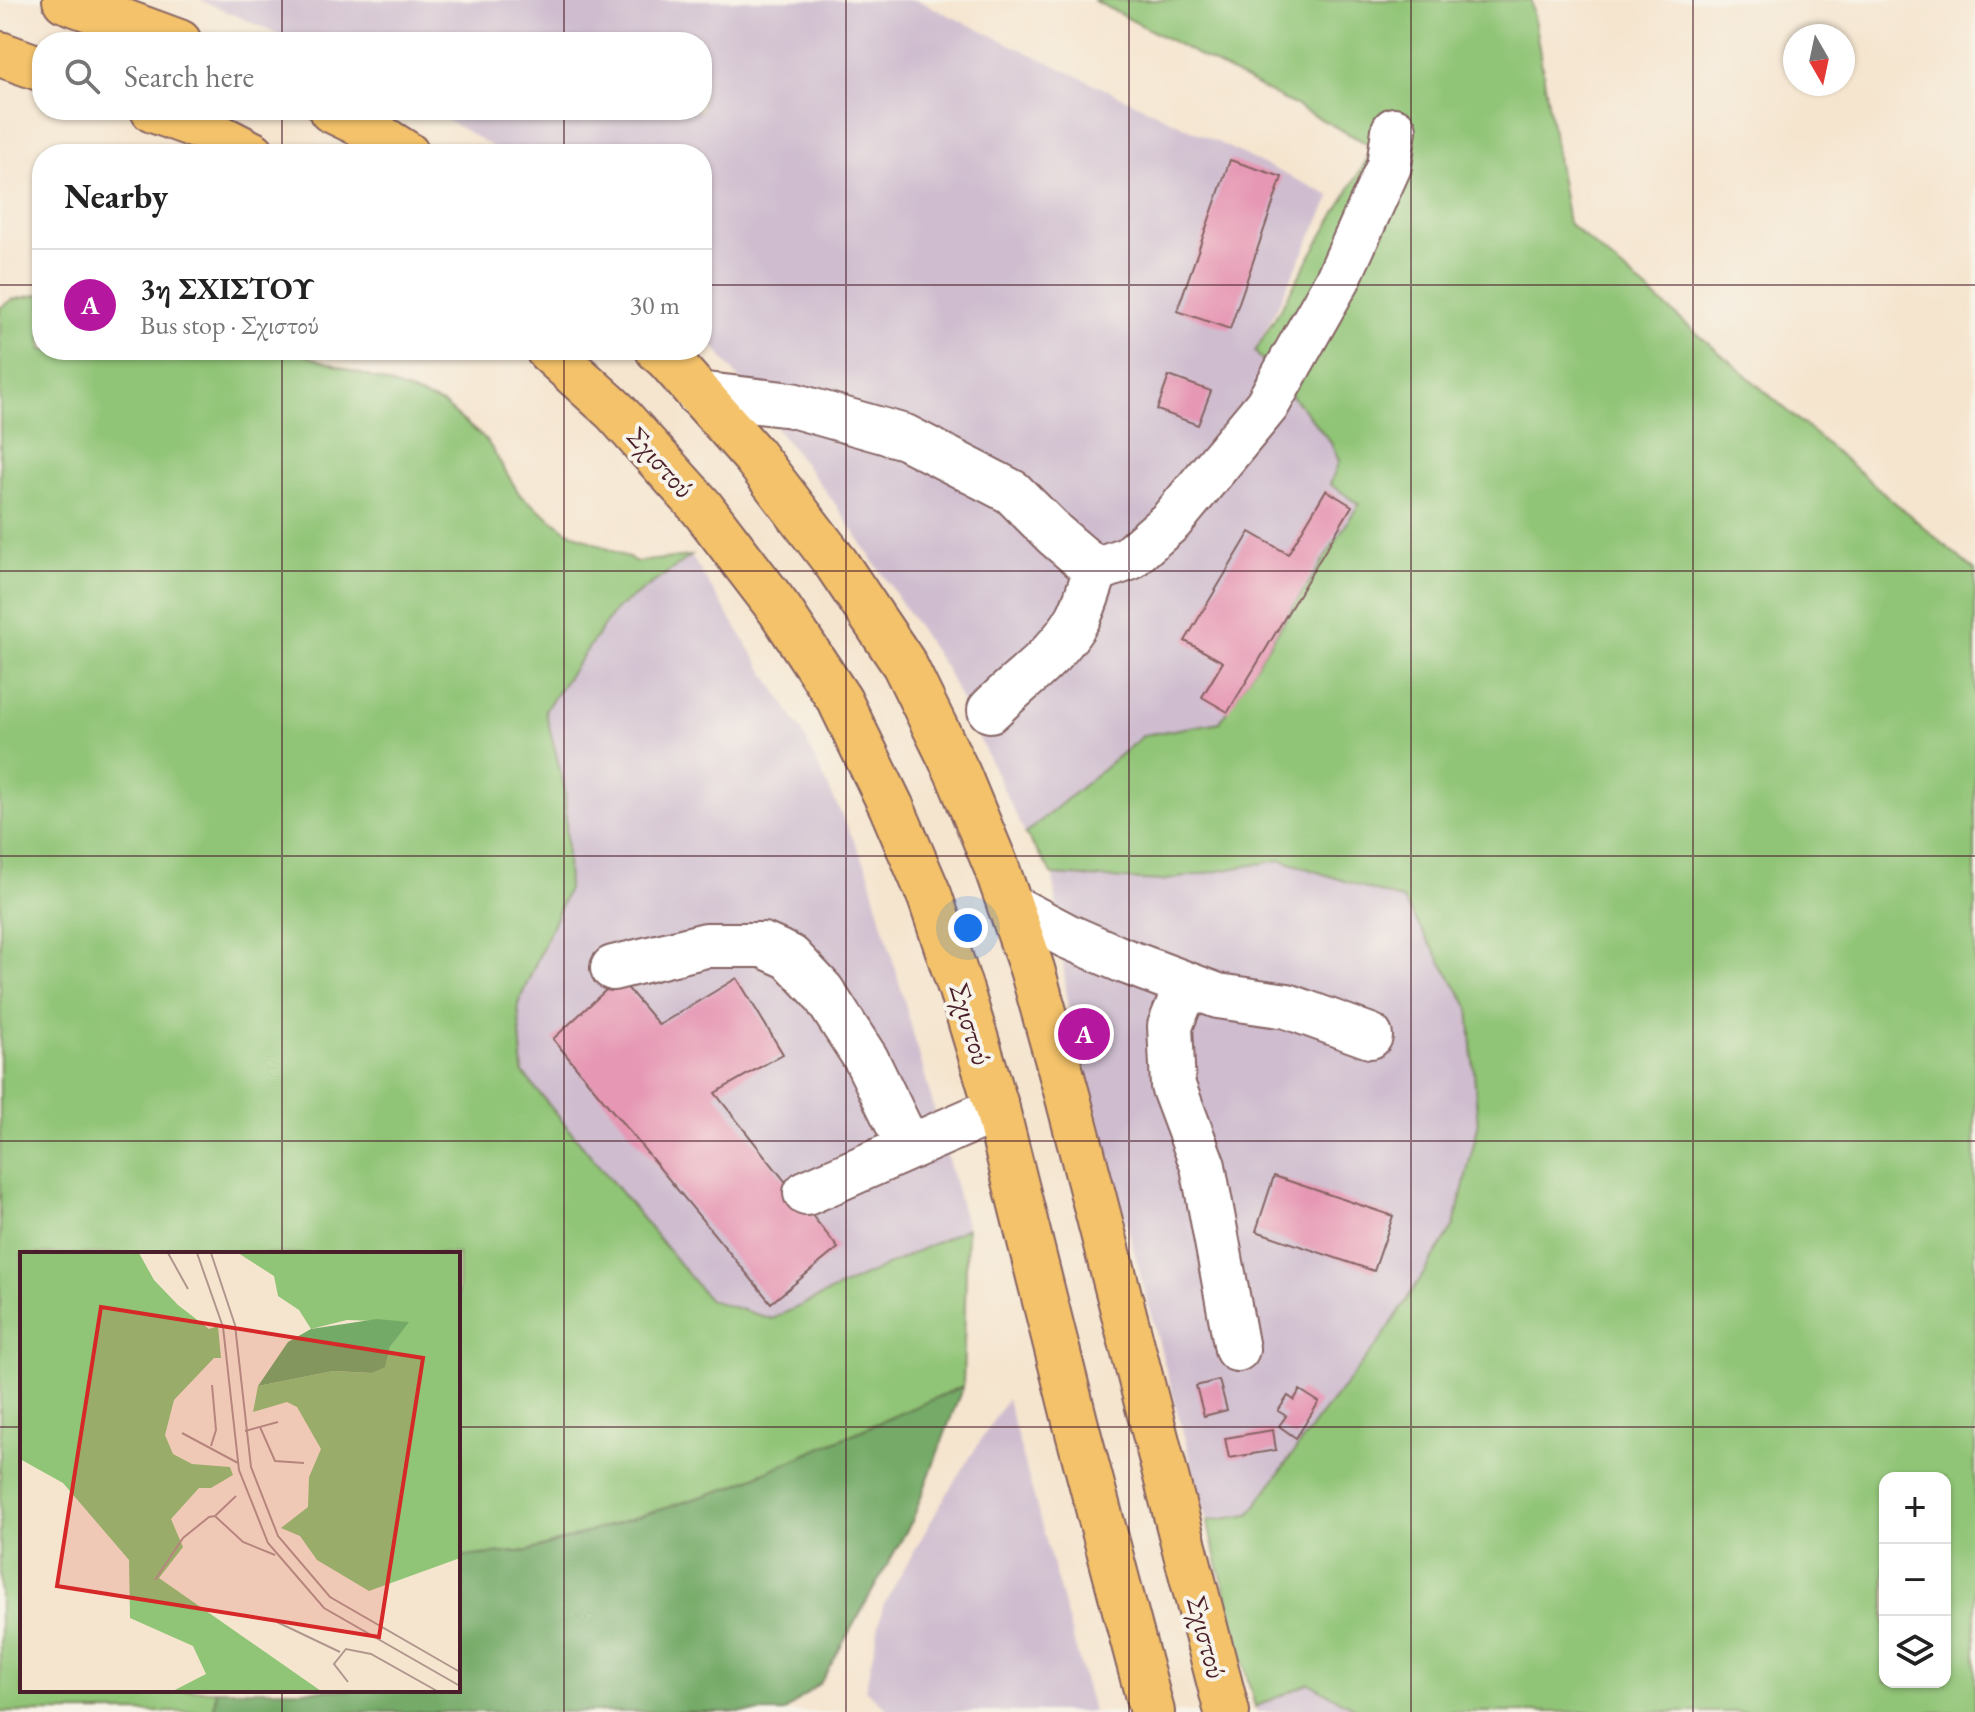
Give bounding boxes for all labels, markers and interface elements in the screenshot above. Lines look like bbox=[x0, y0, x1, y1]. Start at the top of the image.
north arrow bbox=[1783, 24, 1855, 96]
search box bbox=[32, 32, 712, 120]
icon: search bbox=[60, 54, 104, 98]
text: Search here bbox=[124, 57, 254, 96]
text: Nearby bbox=[64, 174, 168, 218]
text: 3η ΣΧΙΣΤΟΥ bbox=[140, 269, 315, 308]
text: A bbox=[81, 288, 99, 322]
text: 30 m bbox=[630, 288, 680, 322]
text: Bus stop · Σχιστού bbox=[140, 308, 319, 342]
street label: Σχιστού bbox=[620, 419, 702, 505]
your location bbox=[948, 908, 988, 948]
street label: Σχιστού bbox=[942, 979, 1000, 1069]
pin: A bbox=[1058, 1004, 1110, 1064]
inset map bbox=[20, 1252, 460, 1692]
map controls bbox=[1879, 1472, 1951, 1688]
button: + bbox=[1879, 1472, 1951, 1544]
button: − bbox=[1879, 1544, 1951, 1616]
street label: Σχιστού bbox=[1179, 1592, 1235, 1682]
button: layers bbox=[1879, 1616, 1951, 1688]

